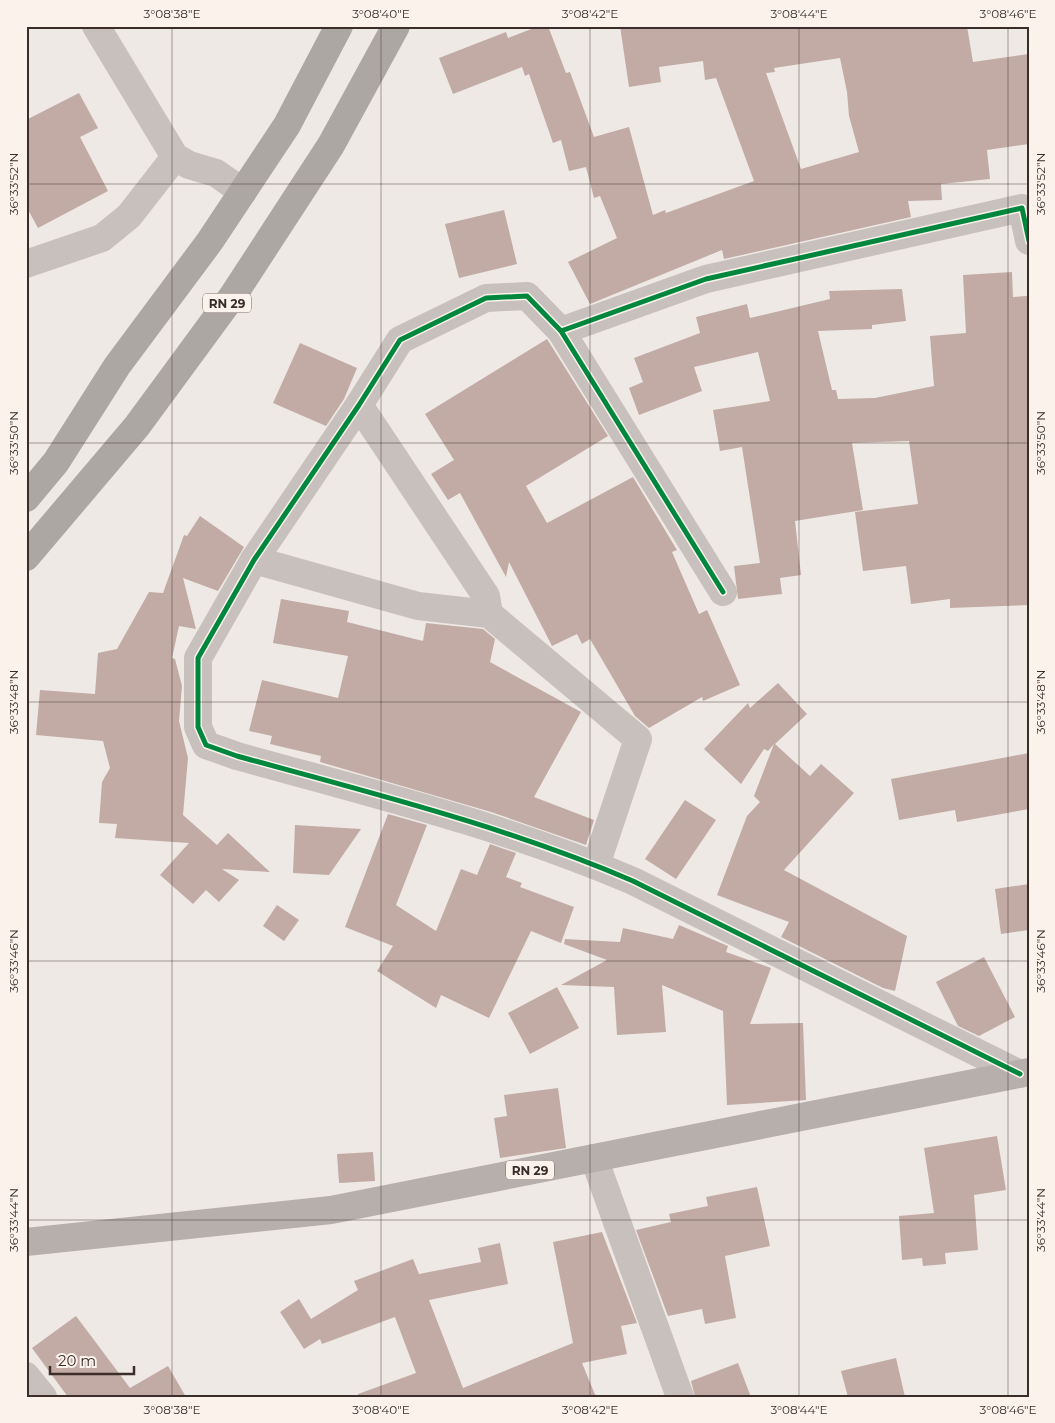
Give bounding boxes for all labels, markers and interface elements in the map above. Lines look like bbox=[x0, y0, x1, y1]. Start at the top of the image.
text: 3°08'38"E bbox=[144, 6, 200, 21]
text: 3°08'40"E bbox=[352, 6, 410, 21]
text: 3°08'42"E bbox=[562, 6, 618, 21]
text: 3°08'44"E bbox=[770, 6, 828, 21]
text: 3°08'46"E bbox=[980, 6, 1036, 21]
text: 36°33'52"N bbox=[6, 153, 21, 215]
text: 36°33'52"N bbox=[1033, 153, 1048, 215]
road number: RN 29 bbox=[203, 294, 251, 312]
text: 36°33'50"N bbox=[6, 411, 21, 475]
text: 36°33'50"N bbox=[1033, 411, 1048, 475]
text: 36°33'48"N bbox=[6, 670, 21, 734]
text: 36°33'48"N bbox=[1033, 670, 1048, 734]
text: 36°33'46"N bbox=[6, 929, 21, 993]
text: 36°33'46"N bbox=[1033, 929, 1048, 993]
road number: RN 29 bbox=[506, 1160, 554, 1180]
text: 36°33'44"N bbox=[6, 1188, 21, 1252]
text: 36°33'44"N bbox=[1033, 1188, 1048, 1252]
scale bar bbox=[50, 1343, 134, 1375]
text: 20 m bbox=[58, 1351, 96, 1370]
text: 3°08'38"E bbox=[144, 1402, 200, 1417]
text: 3°08'40"E bbox=[352, 1402, 410, 1417]
text: 3°08'42"E bbox=[562, 1402, 618, 1417]
text: 3°08'44"E bbox=[770, 1402, 828, 1417]
text: 3°08'46"E bbox=[980, 1402, 1036, 1417]

